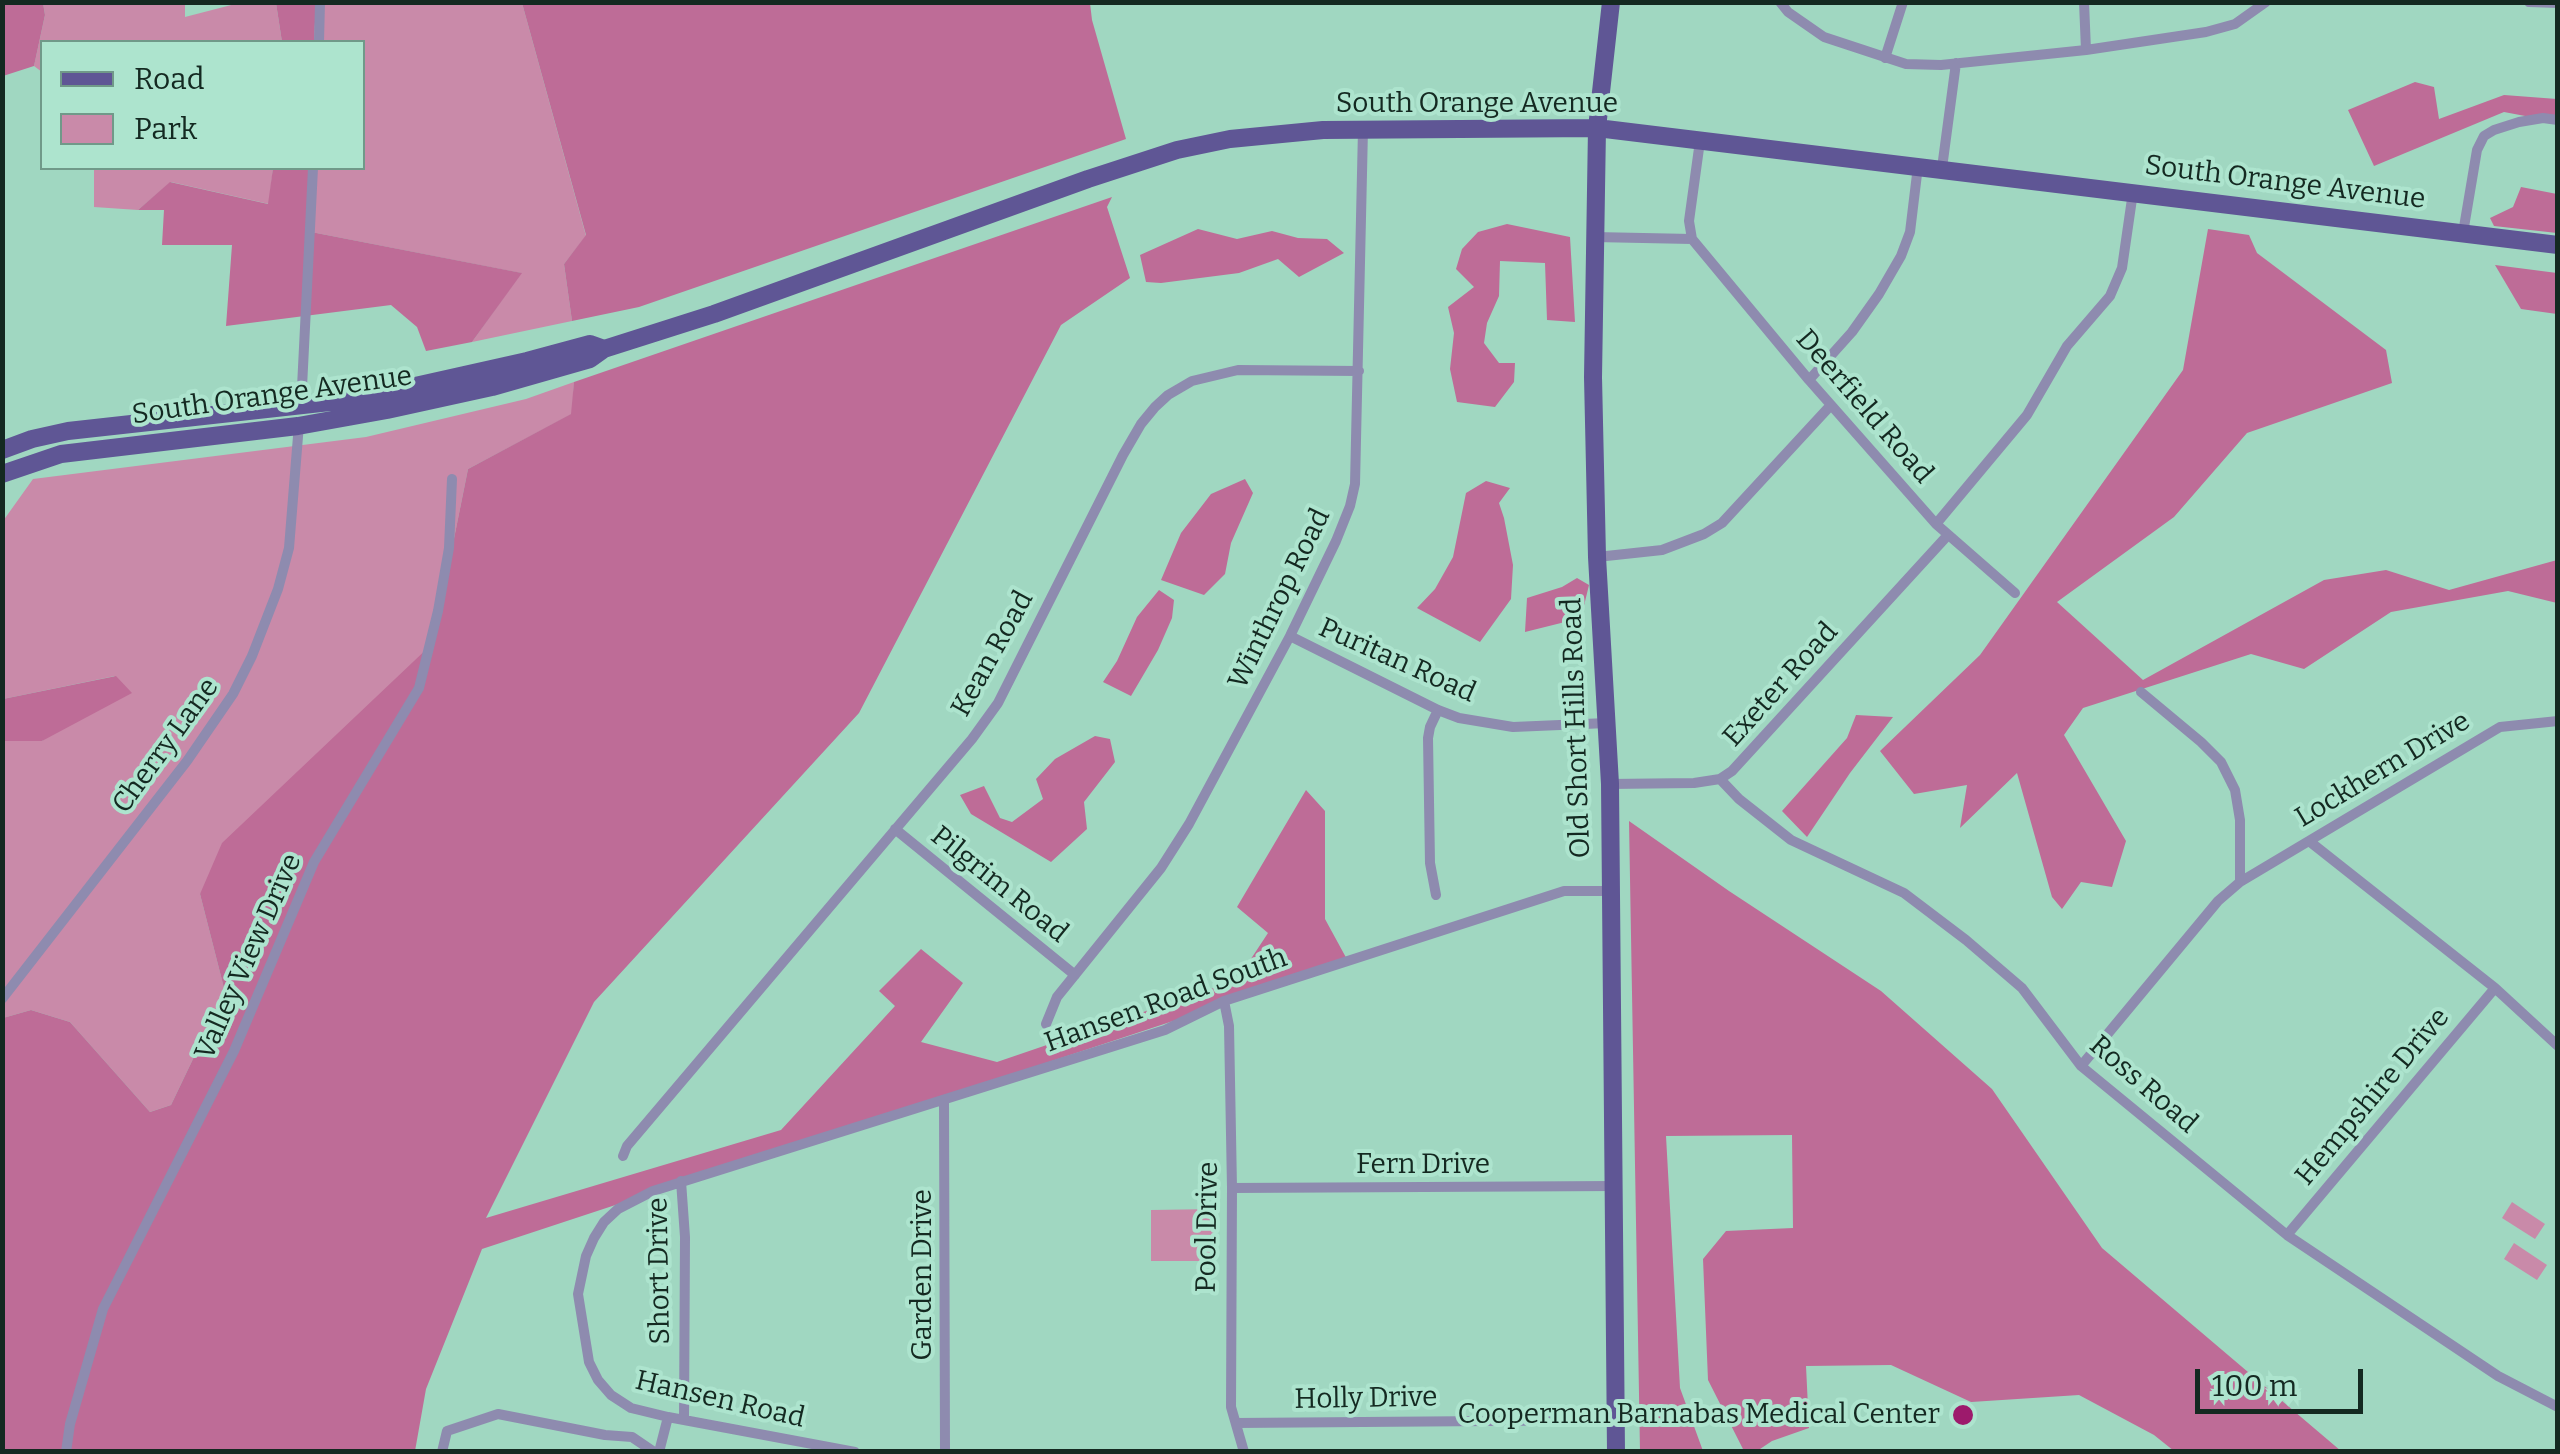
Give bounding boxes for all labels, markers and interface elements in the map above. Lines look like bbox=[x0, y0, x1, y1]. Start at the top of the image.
legend bbox=[40, 40, 365, 170]
text: Road bbox=[134, 61, 205, 97]
street label: South Orange Avenue bbox=[1336, 87, 1618, 121]
text: Park bbox=[134, 111, 197, 147]
street label: South Orange Avenue bbox=[2143, 149, 2427, 217]
street label: Deerfield Road bbox=[1788, 323, 1940, 491]
street label: South Orange Avenue bbox=[130, 360, 414, 432]
street label: Winthrop Road bbox=[1222, 503, 1338, 695]
street label: Kean Road bbox=[945, 585, 1041, 723]
street label: Old Short Hills Road bbox=[1556, 597, 1598, 859]
street label: Puritan Road bbox=[1313, 611, 1481, 711]
street label: Exeter Road bbox=[1717, 616, 1845, 754]
street label: Cherry Lane bbox=[106, 672, 226, 820]
street label: Lockhern Drive bbox=[2290, 705, 2476, 835]
street label: Pilgrim Road bbox=[924, 820, 1074, 950]
street label: Valley View Drive bbox=[189, 849, 309, 1065]
street label: Hansen Road South bbox=[1040, 942, 1292, 1060]
street label: Hempshire Drive bbox=[2289, 1001, 2457, 1193]
street label: Ross Road bbox=[2082, 1029, 2204, 1141]
street label: Fern Drive bbox=[1356, 1148, 1490, 1182]
street label: Pool Drive bbox=[1190, 1161, 1226, 1293]
street label: Garden Drive bbox=[906, 1189, 940, 1361]
street label: Short Drive bbox=[642, 1197, 678, 1345]
scale bar bbox=[2200, 1349, 2368, 1411]
street label: Hansen Road bbox=[632, 1364, 808, 1436]
text: 100 m bbox=[2212, 1368, 2297, 1404]
street label: Holly Drive bbox=[1294, 1381, 1438, 1417]
place label: Cooperman Barnabas Medical Center bbox=[1458, 1398, 1940, 1432]
marker: Cooperman Barnabas Medical Center bbox=[1950, 1402, 1976, 1428]

